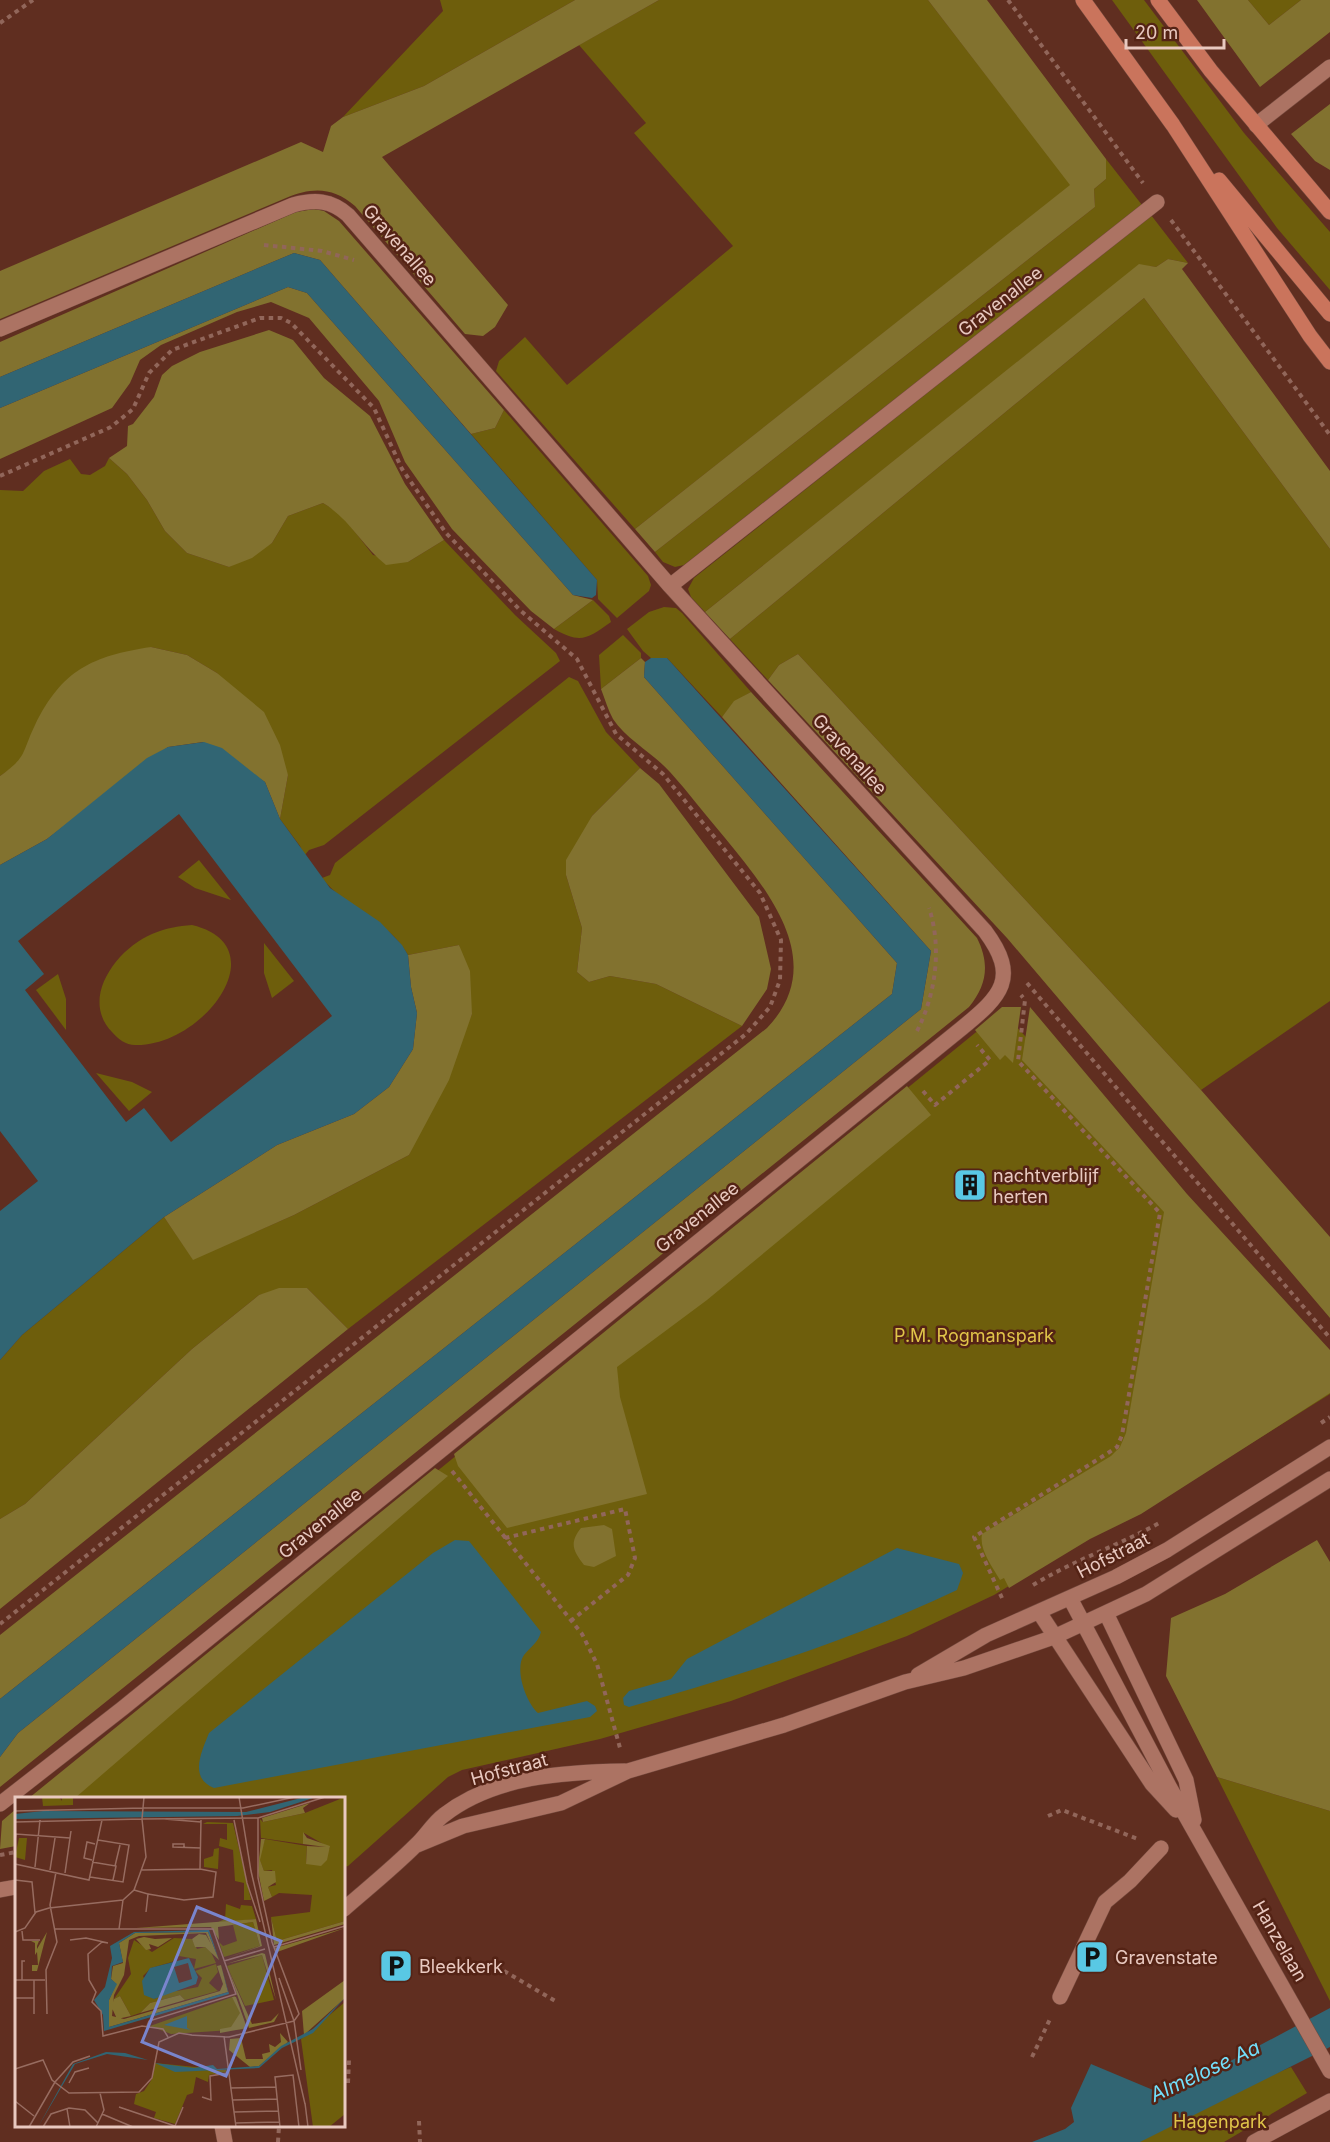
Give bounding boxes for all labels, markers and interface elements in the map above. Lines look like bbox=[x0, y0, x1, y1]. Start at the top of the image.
scale bar bbox=[1126, 12, 1224, 50]
text: 20 m bbox=[1135, 22, 1178, 43]
street label: Gravenallee bbox=[359, 200, 441, 290]
street label: Gravenallee bbox=[954, 262, 1046, 340]
street label: Gravenallee bbox=[808, 710, 892, 798]
place label: nachtverblijf herten bbox=[993, 1165, 1099, 1207]
building icon: nachtverblijf herten bbox=[952, 1167, 988, 1203]
street label: Gravenallee bbox=[651, 1177, 743, 1257]
park label: P.M. Rogmanspark bbox=[894, 1325, 1054, 1346]
street label: Gravenallee bbox=[274, 1483, 366, 1563]
street label: Hofstraat bbox=[1073, 1528, 1153, 1582]
street label: Hofstraat bbox=[468, 1749, 550, 1789]
inset map bbox=[15, 1797, 345, 2127]
street label: Hanzelaan bbox=[1249, 1897, 1311, 1985]
parking icon: Gravenstate bbox=[1074, 1939, 1110, 1975]
place label: Gravenstate bbox=[1115, 1947, 1218, 1968]
parking icon: Bleekkerk bbox=[378, 1948, 414, 1984]
place label: Bleekkerk bbox=[419, 1956, 503, 1977]
water label: Almelose Aa bbox=[1145, 2035, 1264, 2107]
park label: Hagenpark bbox=[1173, 2111, 1267, 2132]

